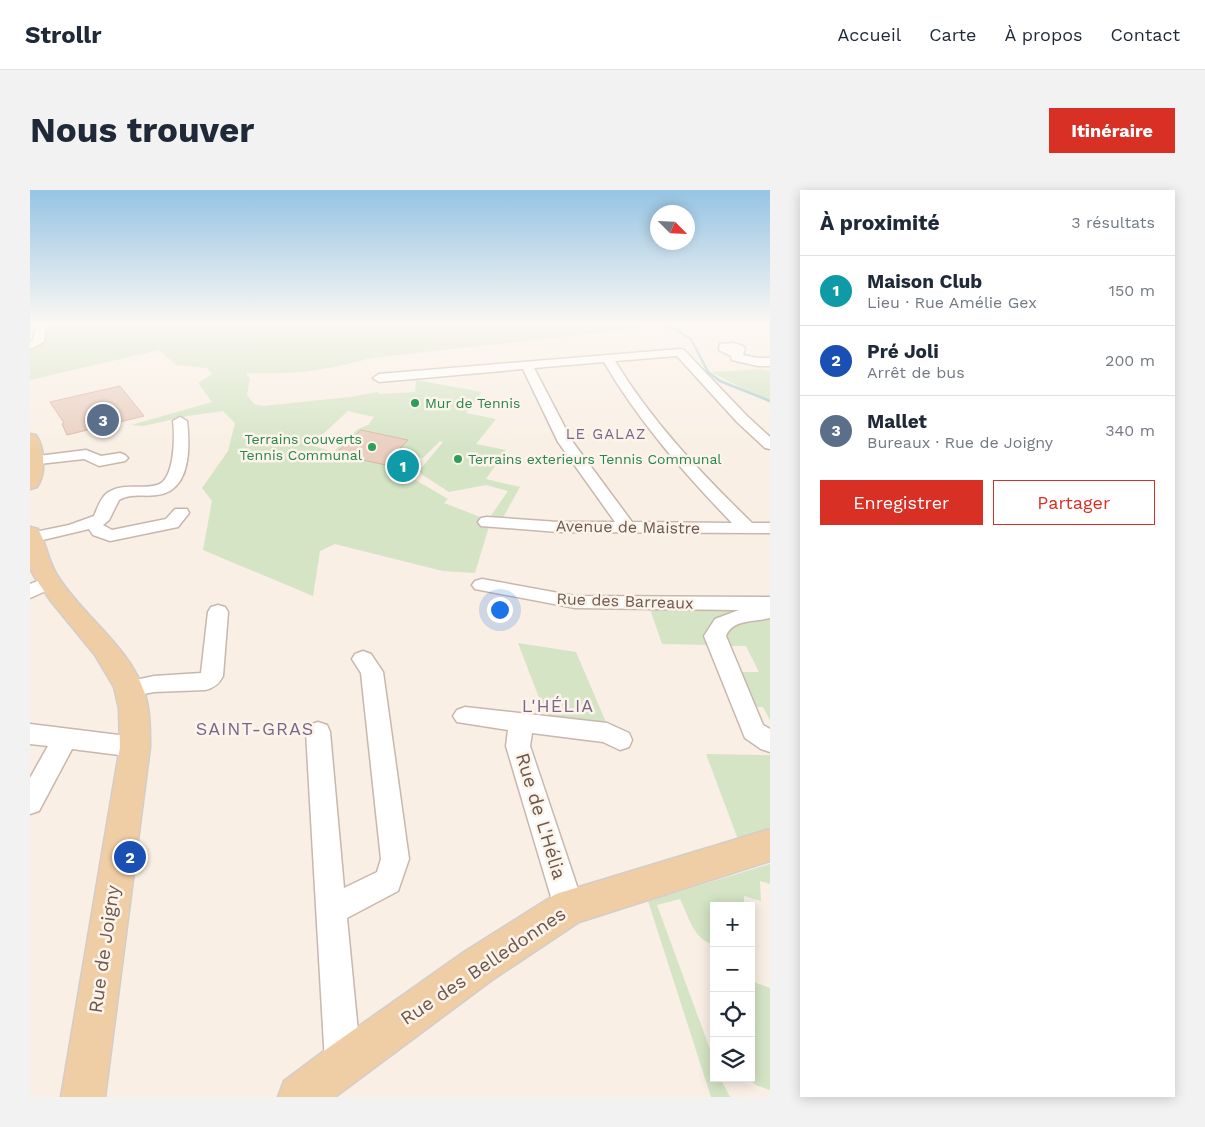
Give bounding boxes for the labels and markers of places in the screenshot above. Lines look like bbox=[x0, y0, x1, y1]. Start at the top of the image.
place label: Mur de Tennis bbox=[425, 395, 520, 411]
marker: Mur de Tennis bbox=[409, 397, 421, 409]
pin: 3 bbox=[87, 401, 119, 439]
place label: Terrains couverts Tennis Communal bbox=[240, 431, 363, 463]
marker: Terrains couverts Tennis Communal bbox=[366, 441, 378, 453]
pin: 1 bbox=[387, 447, 419, 485]
place label: Terrains exterieurs Tennis Communal bbox=[468, 451, 722, 467]
marker: Terrains exterieurs Tennis Communal bbox=[452, 453, 464, 465]
pin: 2 bbox=[114, 838, 146, 876]

